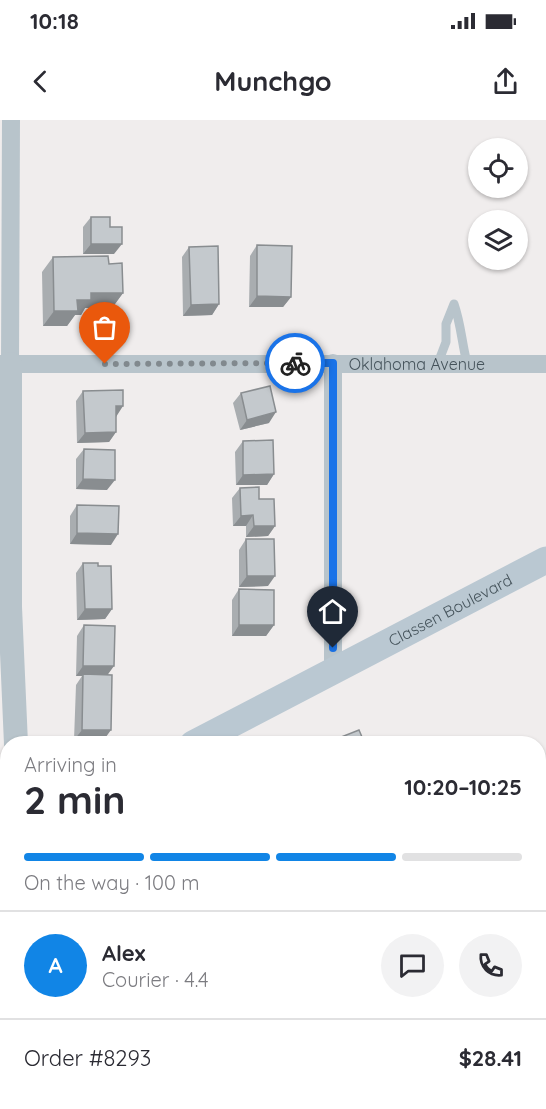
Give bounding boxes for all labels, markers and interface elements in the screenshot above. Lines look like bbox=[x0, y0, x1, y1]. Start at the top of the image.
text: 10:18 bbox=[30, 7, 79, 35]
text: Munchgo bbox=[214, 64, 332, 98]
icon: back bbox=[24, 65, 57, 98]
icon: share bbox=[489, 65, 522, 98]
map controls bbox=[468, 138, 528, 270]
button: locate bbox=[468, 138, 528, 198]
button: layers bbox=[468, 210, 528, 270]
pin bbox=[79, 302, 130, 364]
icon: bag bbox=[88, 311, 121, 344]
courier bbox=[265, 333, 325, 393]
icon: bike bbox=[279, 347, 312, 380]
street label: Oklahoma Avenue bbox=[349, 354, 485, 374]
street label: Classen Boulevard bbox=[385, 569, 515, 650]
pin bbox=[307, 586, 358, 648]
icon: home bbox=[316, 595, 349, 628]
text: Arriving in bbox=[24, 752, 117, 777]
text: 10:20–10:25 bbox=[404, 773, 522, 801]
text: 2 min bbox=[24, 775, 126, 824]
text: On the way · 100 m bbox=[24, 870, 200, 895]
button: chat bbox=[381, 934, 444, 997]
button: phone bbox=[459, 934, 522, 997]
text: Alex bbox=[102, 939, 145, 967]
text: A bbox=[48, 951, 63, 979]
text: Courier · 4.4 bbox=[102, 967, 208, 992]
text: Order #8293 bbox=[24, 1044, 151, 1072]
text: $28.41 bbox=[459, 1044, 522, 1072]

